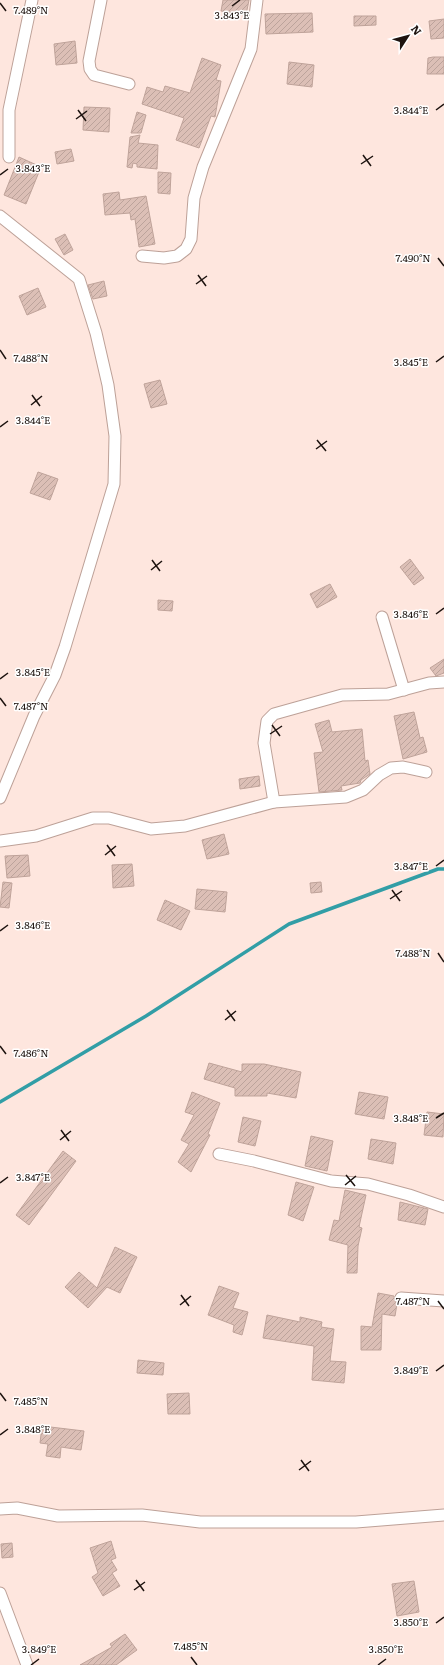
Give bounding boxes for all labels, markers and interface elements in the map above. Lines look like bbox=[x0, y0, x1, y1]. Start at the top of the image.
text: 7.489°N bbox=[14, 2, 48, 17]
text: 3.843°E bbox=[215, 7, 249, 22]
north arrow bbox=[388, 16, 428, 56]
text: N bbox=[408, 21, 426, 38]
text: 3.844°E bbox=[394, 102, 428, 117]
text: 3.843°E bbox=[16, 160, 50, 175]
text: 7.490°N bbox=[395, 250, 431, 265]
text: 7.488°N bbox=[13, 350, 49, 365]
text: 3.845°E bbox=[394, 354, 428, 369]
text: 3.844°E bbox=[16, 412, 50, 427]
text: 3.846°E bbox=[394, 606, 428, 621]
text: 3.845°E bbox=[16, 664, 50, 679]
text: 7.487°N bbox=[14, 698, 48, 713]
text: 3.847°E bbox=[394, 858, 428, 873]
text: 3.846°E bbox=[16, 917, 50, 932]
text: 7.488°N bbox=[395, 945, 431, 960]
text: 7.486°N bbox=[13, 1045, 49, 1060]
text: 3.848°E bbox=[394, 1110, 428, 1125]
text: 3.847°E bbox=[16, 1169, 50, 1184]
text: 7.487°N bbox=[396, 1293, 430, 1308]
text: 3.849°E bbox=[394, 1362, 428, 1377]
text: 7.485°N bbox=[14, 1393, 48, 1408]
text: 3.848°E bbox=[16, 1421, 50, 1436]
text: 3.850°E bbox=[394, 1614, 428, 1629]
text: 7.485°N bbox=[174, 1638, 208, 1653]
text: 3.849°E bbox=[22, 1641, 56, 1656]
text: 3.850°E bbox=[369, 1641, 403, 1656]

